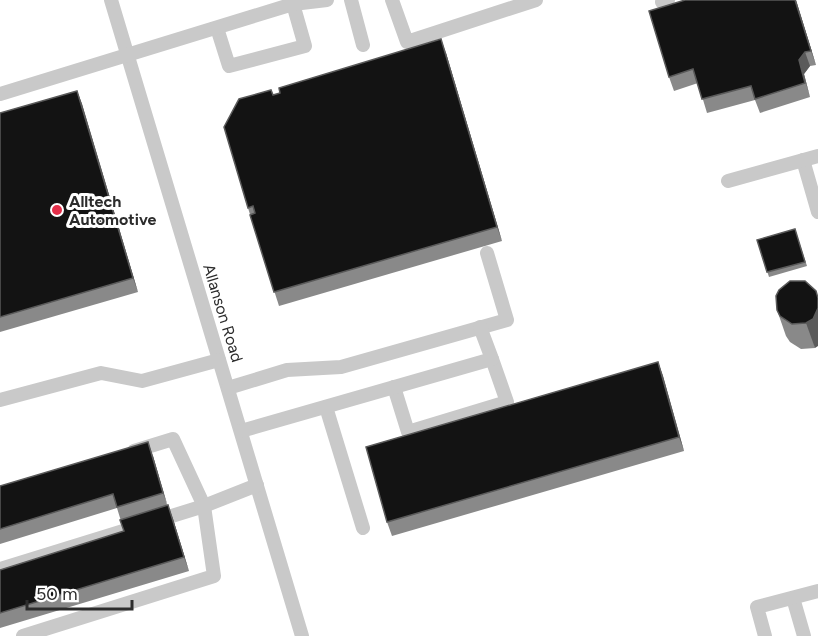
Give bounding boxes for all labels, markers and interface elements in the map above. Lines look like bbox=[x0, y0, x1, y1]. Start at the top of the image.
place label: Alltech Automotive bbox=[69, 192, 157, 229]
marker: Alltech Automotive bbox=[50, 203, 64, 217]
street label: Allanson Road bbox=[199, 262, 247, 364]
scale bar bbox=[27, 573, 132, 611]
text: 50 m bbox=[36, 583, 78, 605]

